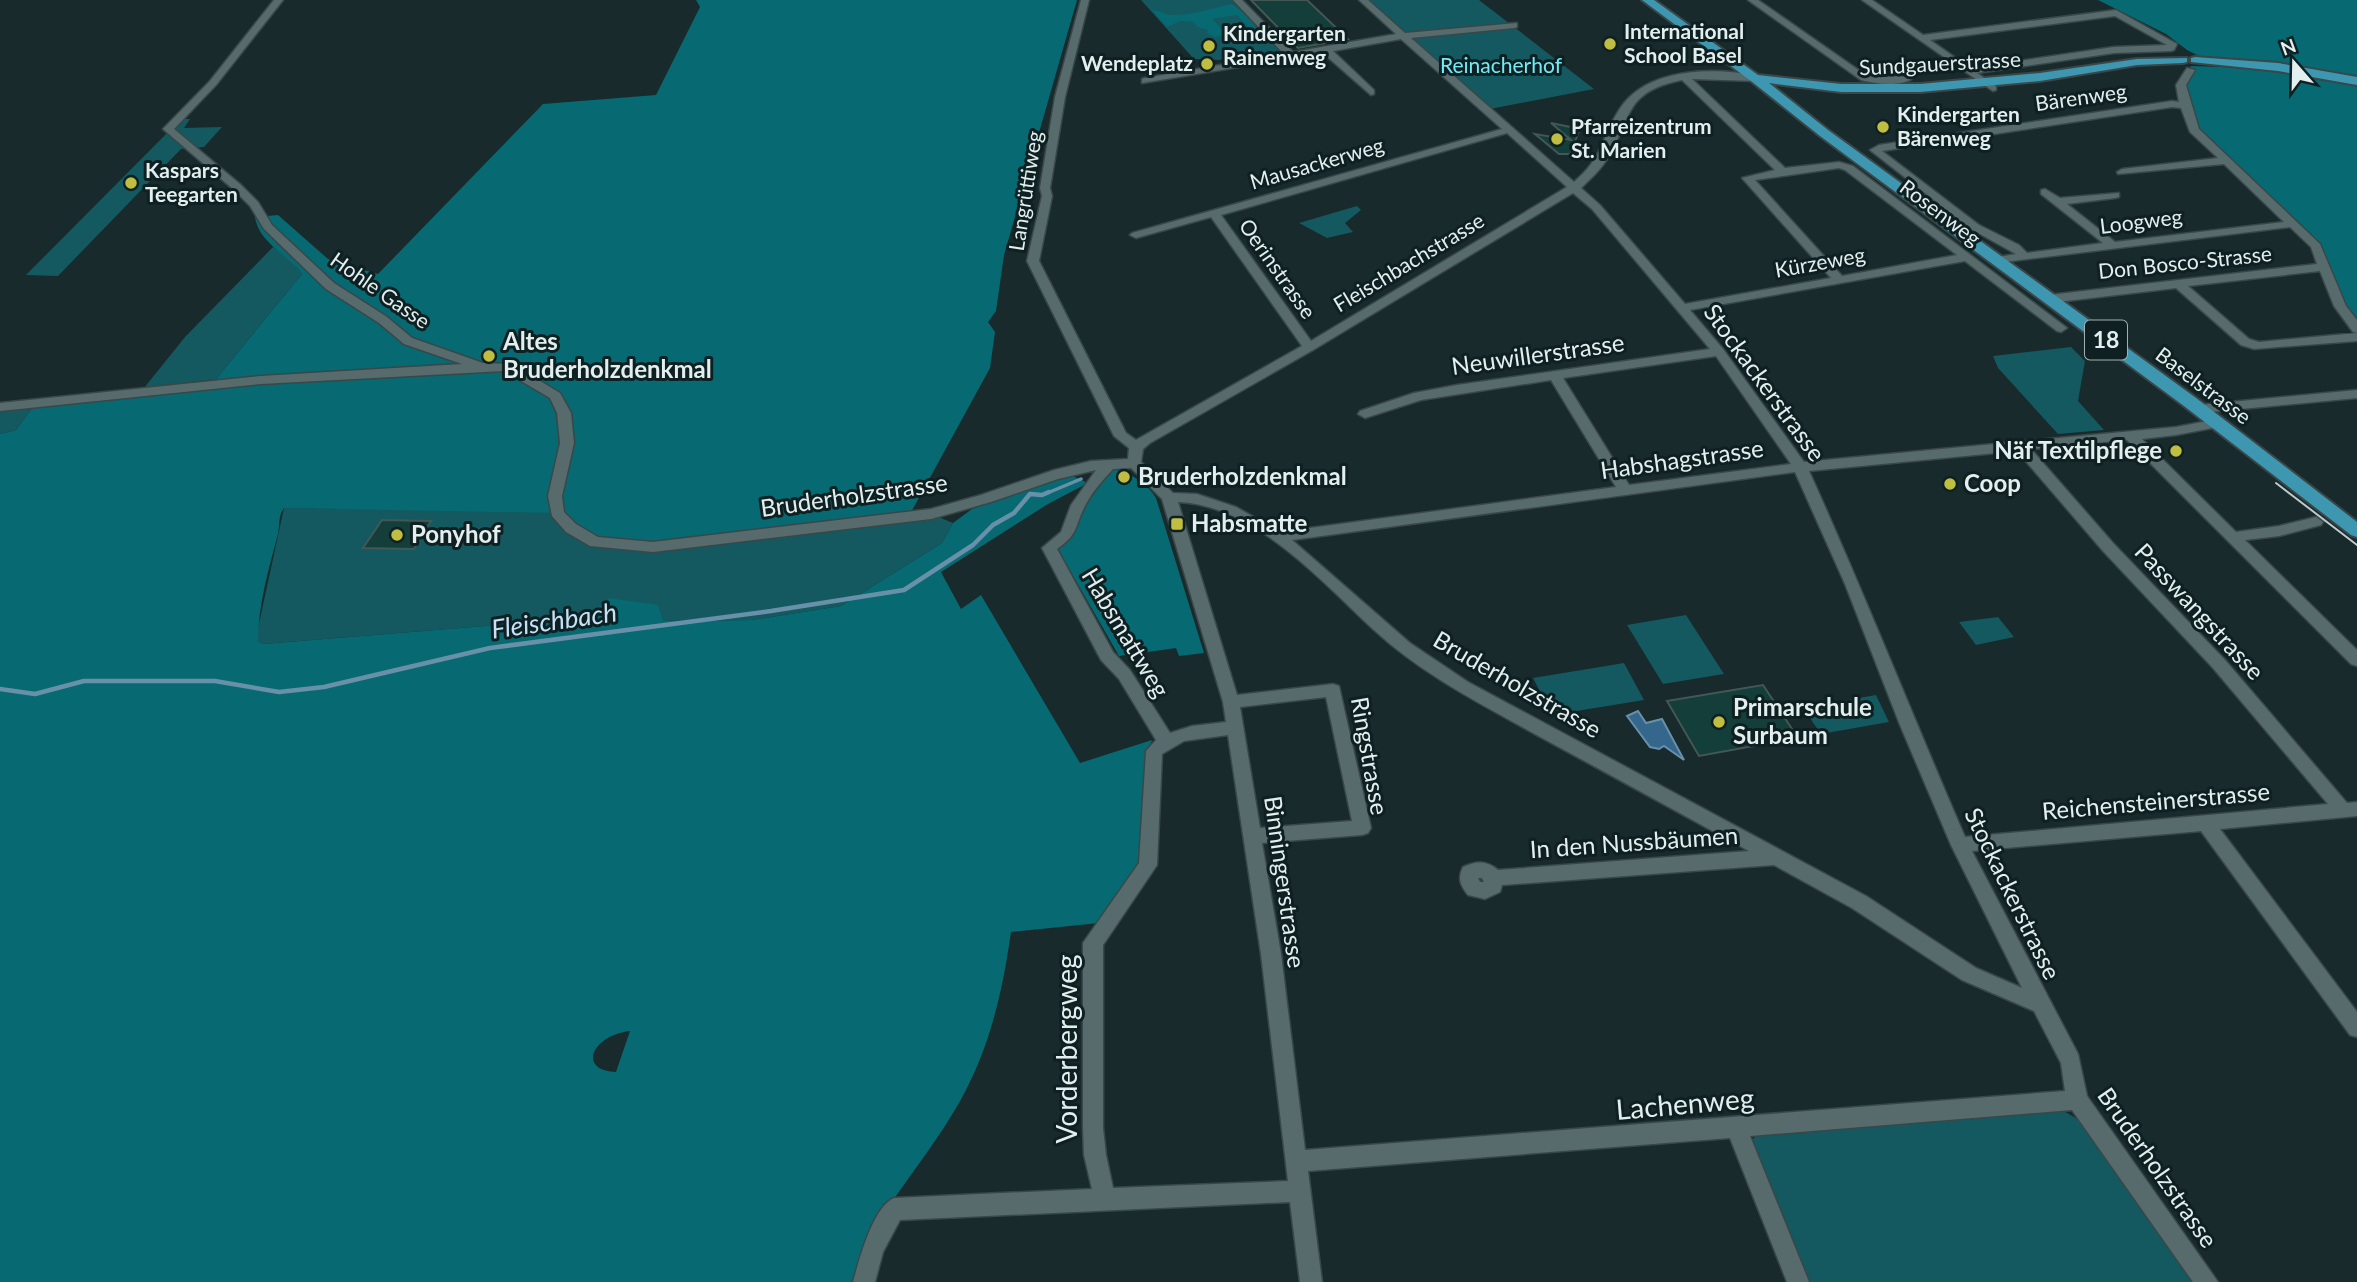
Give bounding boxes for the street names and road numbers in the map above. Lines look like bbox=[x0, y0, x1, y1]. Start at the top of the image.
street label: Sundgauerstrasse bbox=[1858, 46, 2021, 79]
street label: Bärenweg bbox=[2033, 78, 2128, 115]
street label: Langrüttiweg bbox=[1003, 129, 1046, 253]
street label: Mausackerweg bbox=[1247, 131, 1386, 194]
street label: Rosenweg bbox=[1896, 173, 1986, 250]
street label: Loogweg bbox=[2098, 203, 2184, 238]
street label: Fleischbachstrasse bbox=[1328, 207, 1488, 317]
street label: Oerinstrasse bbox=[1235, 213, 1322, 323]
street label: Don Bosco-Strasse bbox=[2097, 240, 2273, 283]
street label: Kürzeweg bbox=[1773, 241, 1867, 282]
street label: Hohle Gasse bbox=[326, 246, 435, 333]
street label: Stockackerstrasse bbox=[1698, 298, 1832, 466]
road number: 18 bbox=[2085, 320, 2127, 360]
street label: Neuwillerstrasse bbox=[1450, 327, 1626, 380]
street label: Baselstrasse bbox=[2151, 341, 2256, 429]
street label: Habshagstrasse bbox=[1598, 433, 1765, 484]
street label: Bruderholzstrasse bbox=[758, 467, 949, 522]
street label: Passwangstrasse bbox=[2129, 537, 2271, 685]
street label: Habsmattweg bbox=[1076, 562, 1176, 702]
street label: Bruderholzstrasse bbox=[1429, 624, 1607, 743]
street label: Ringstrasse bbox=[1346, 694, 1395, 817]
street label: Reichensteinerstrasse bbox=[2041, 776, 2271, 825]
street label: Binningerstrasse bbox=[1259, 794, 1312, 970]
street label: Stockackerstrasse bbox=[1959, 803, 2067, 984]
street label: In den Nussbäumen bbox=[1529, 820, 1739, 863]
street label: Vorderbergweg bbox=[1049, 954, 1083, 1144]
street label: Lachenweg bbox=[1614, 1080, 1756, 1126]
street label: Bruderholzstrasse bbox=[2092, 1082, 2224, 1253]

